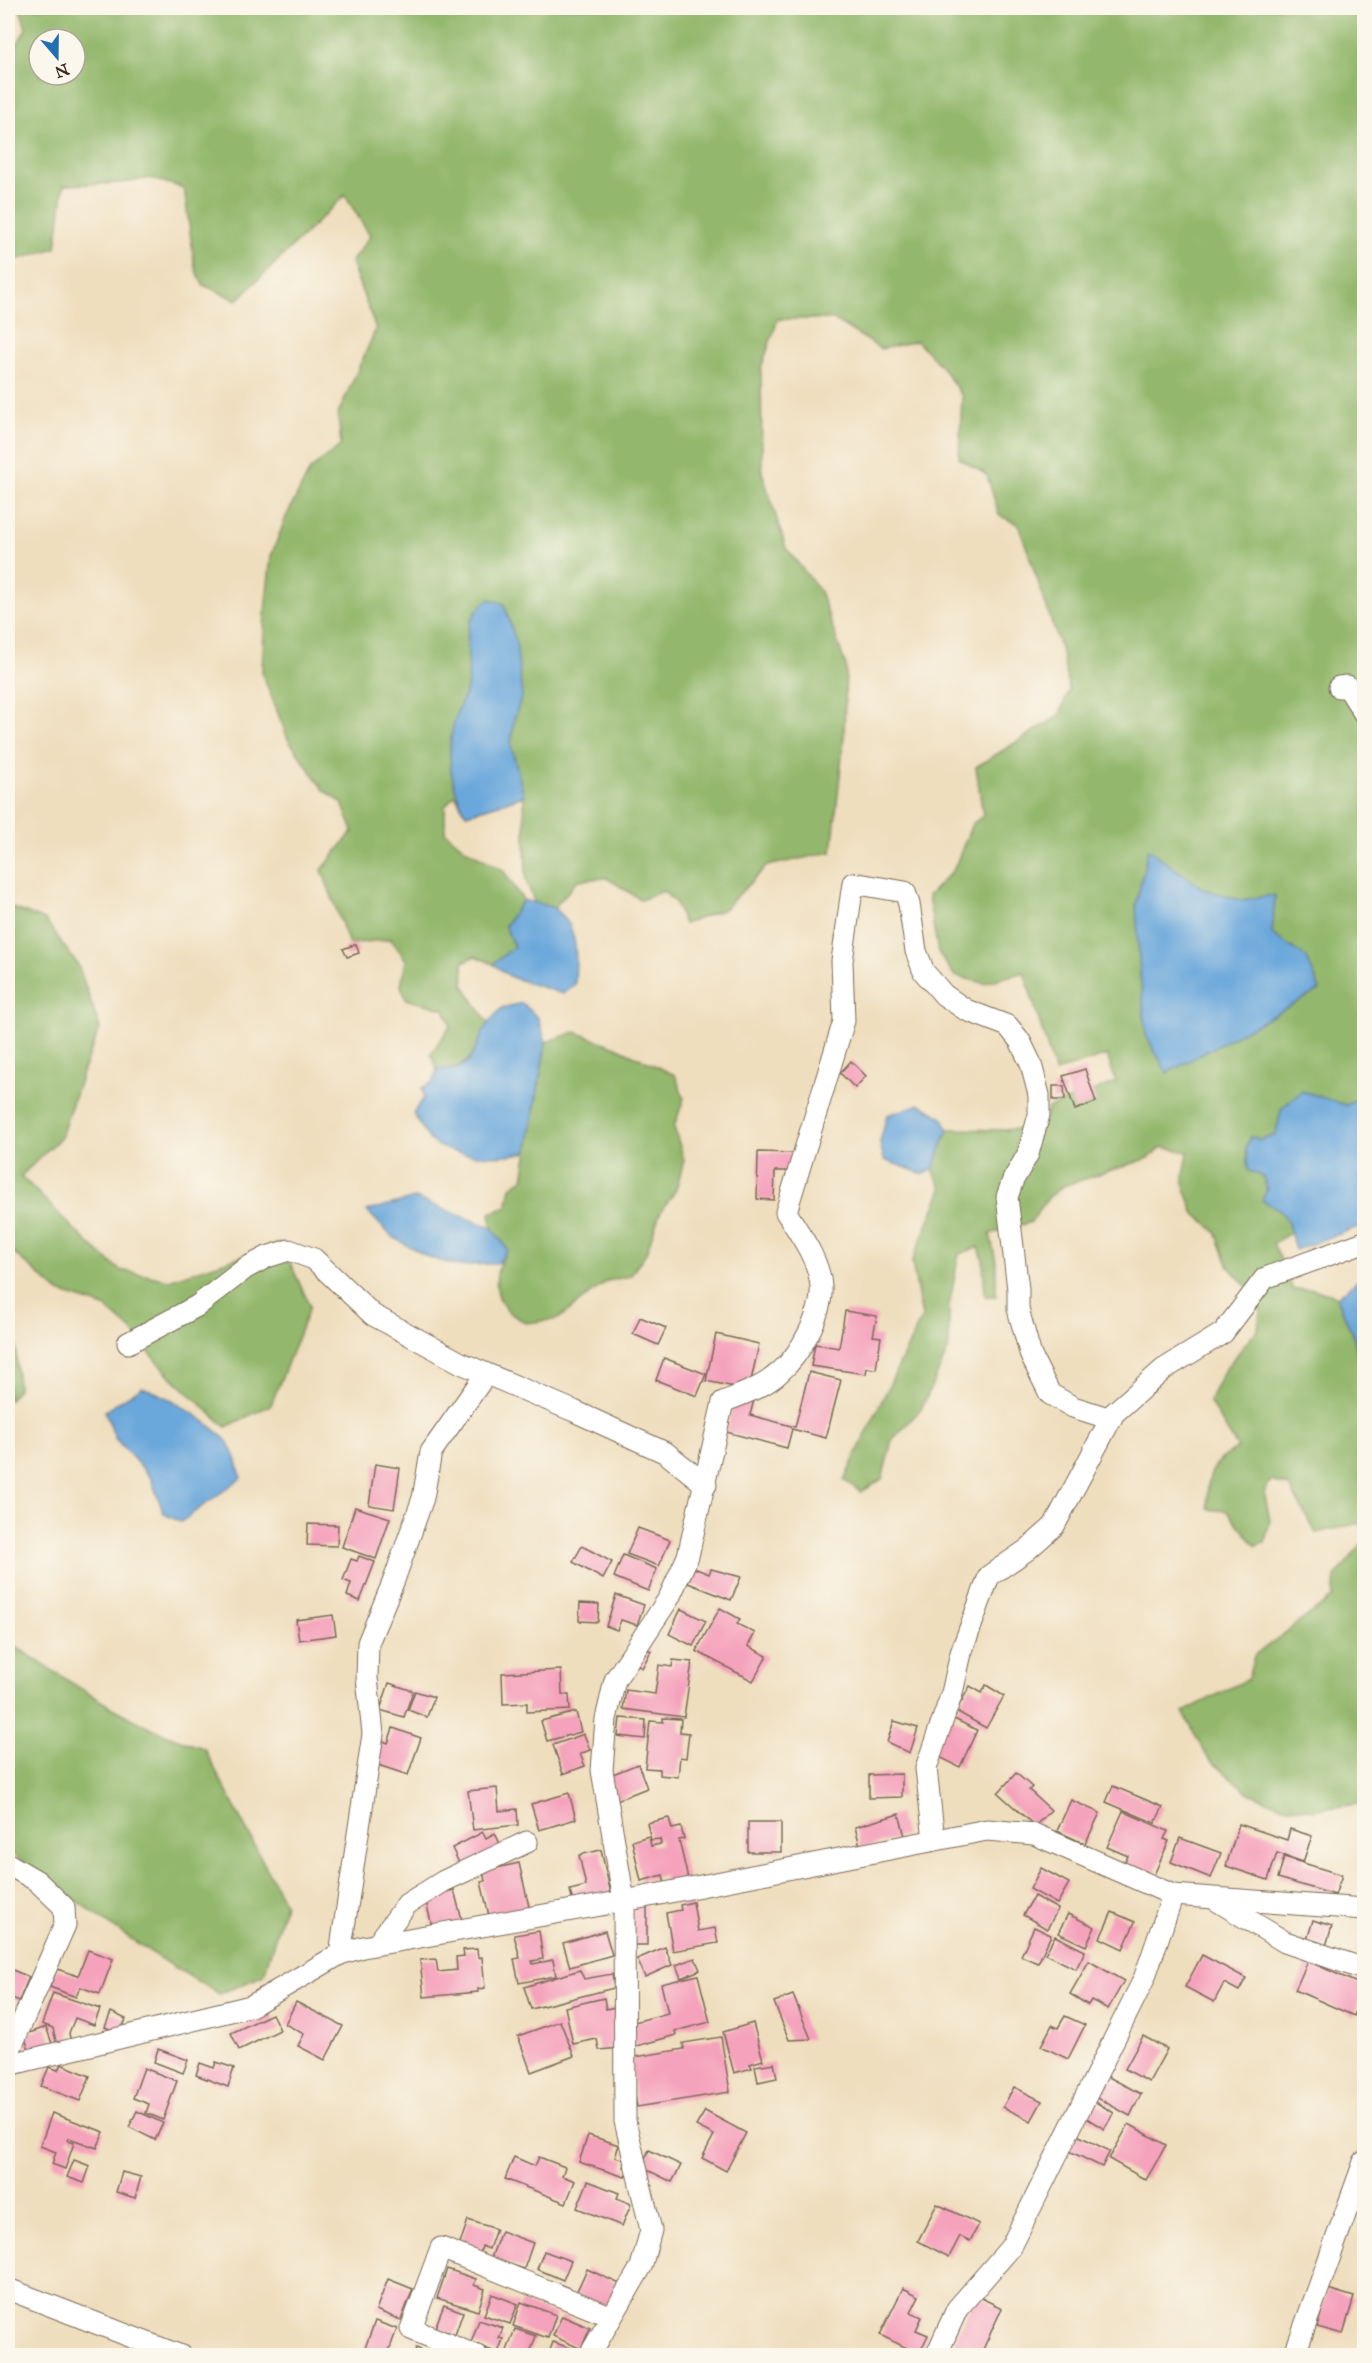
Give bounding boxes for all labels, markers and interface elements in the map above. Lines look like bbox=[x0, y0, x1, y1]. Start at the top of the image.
north arrow bbox=[27, 27, 87, 87]
text: N bbox=[52, 59, 72, 82]

